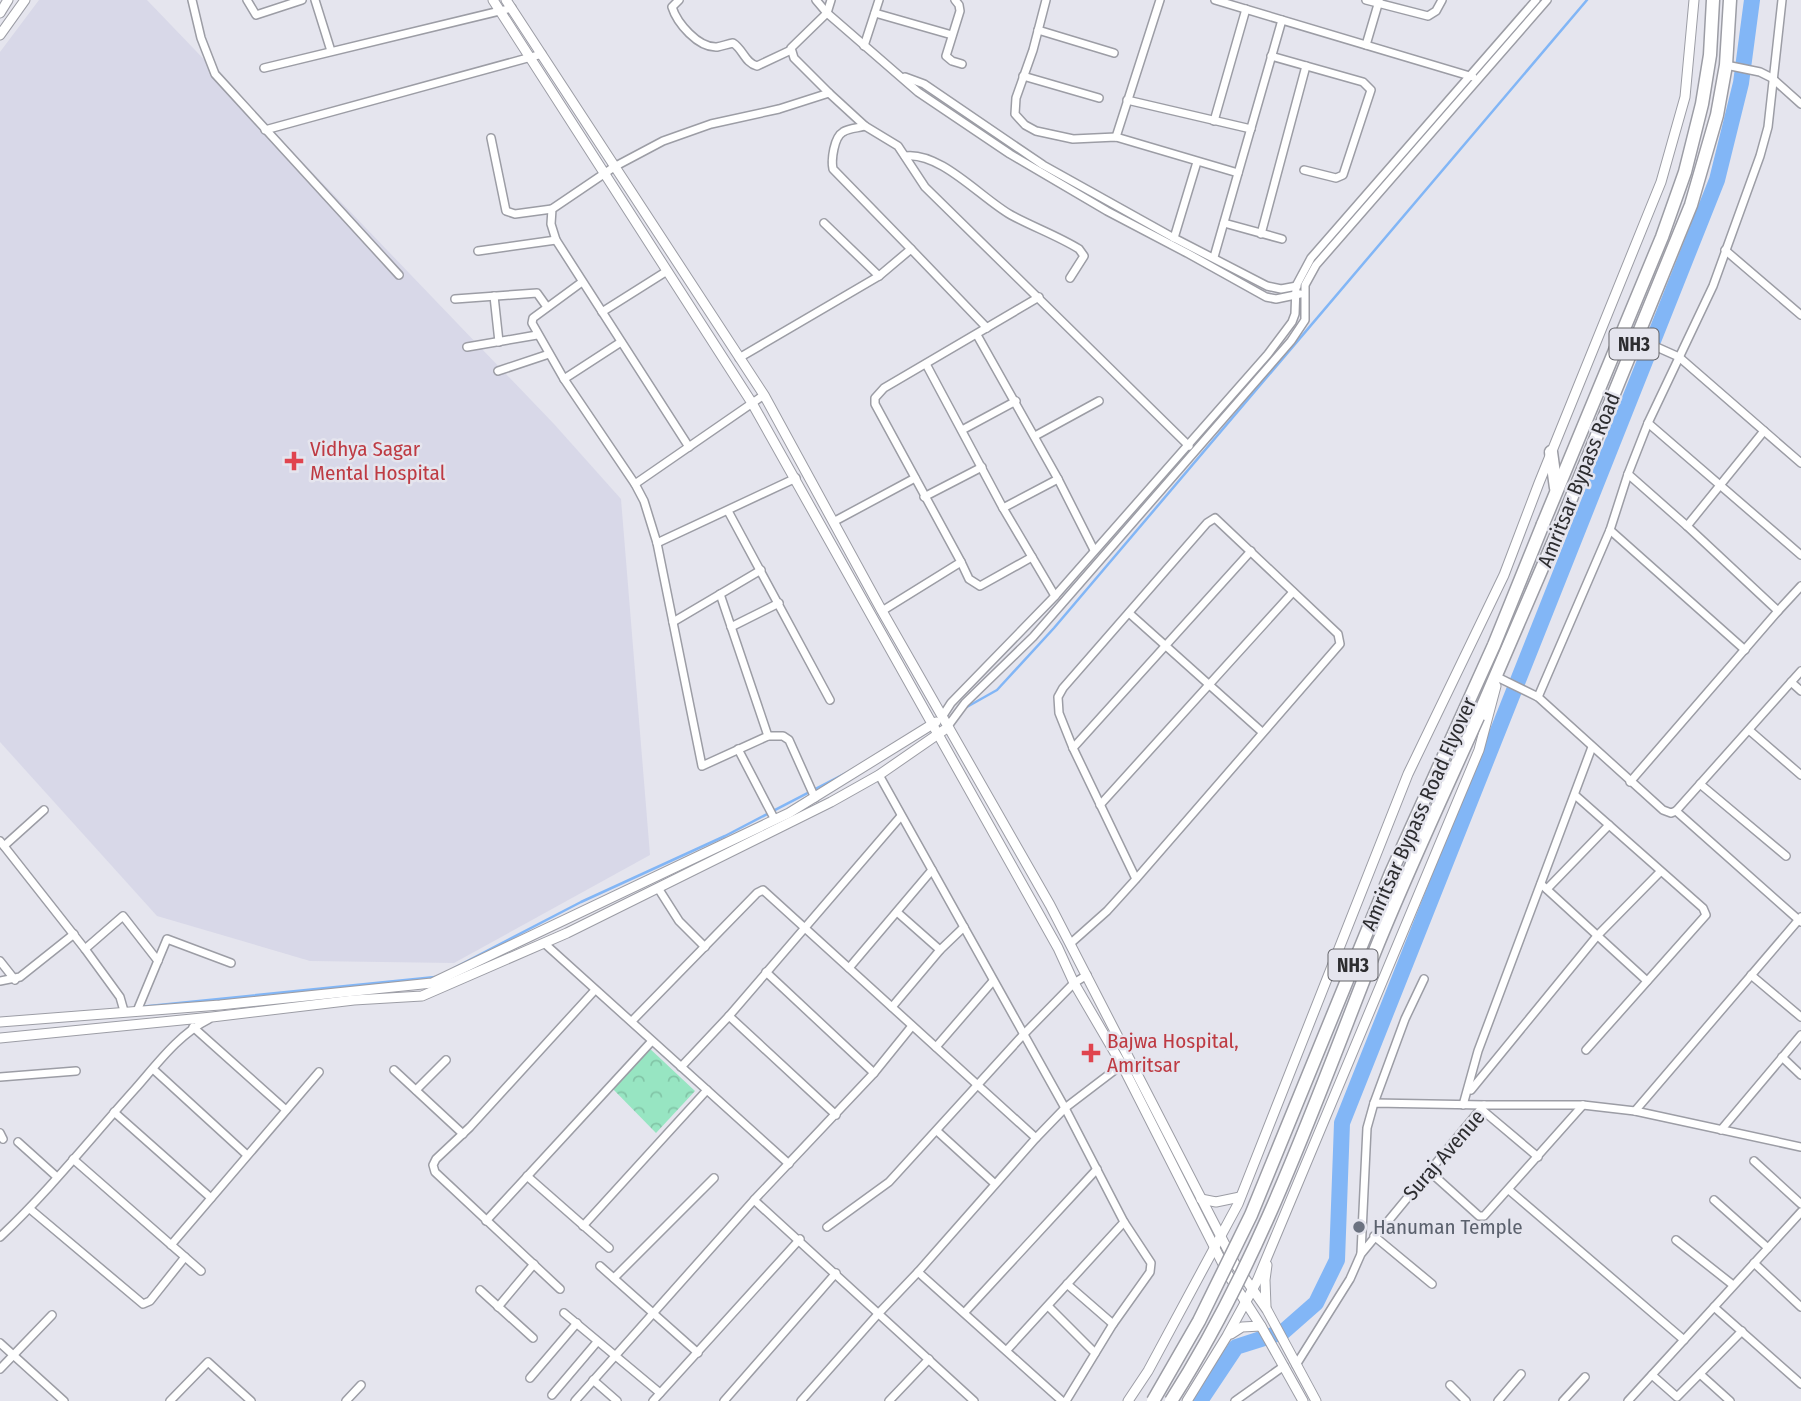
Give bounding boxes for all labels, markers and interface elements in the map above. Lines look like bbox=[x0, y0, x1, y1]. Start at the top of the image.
road number: NH3 bbox=[1610, 328, 1658, 360]
street label: Amritsar Bypass Road bbox=[1532, 389, 1626, 571]
place label: Vidhya Sagar Mental Hospital bbox=[310, 436, 446, 486]
marker: Vidhya Sagar Mental Hospital bbox=[284, 451, 304, 471]
street label: Amritsar Bypass Road Flyover bbox=[1356, 693, 1483, 935]
road number: NH3 bbox=[1328, 950, 1378, 981]
place label: Bajwa Hospital, Amritsar bbox=[1107, 1028, 1239, 1078]
marker: Bajwa Hospital, Amritsar bbox=[1081, 1043, 1101, 1063]
street label: Suraj Avenue bbox=[1398, 1104, 1490, 1206]
place label: Hanuman Temple bbox=[1373, 1214, 1523, 1240]
marker: Hanuman Temple bbox=[1351, 1219, 1367, 1235]

